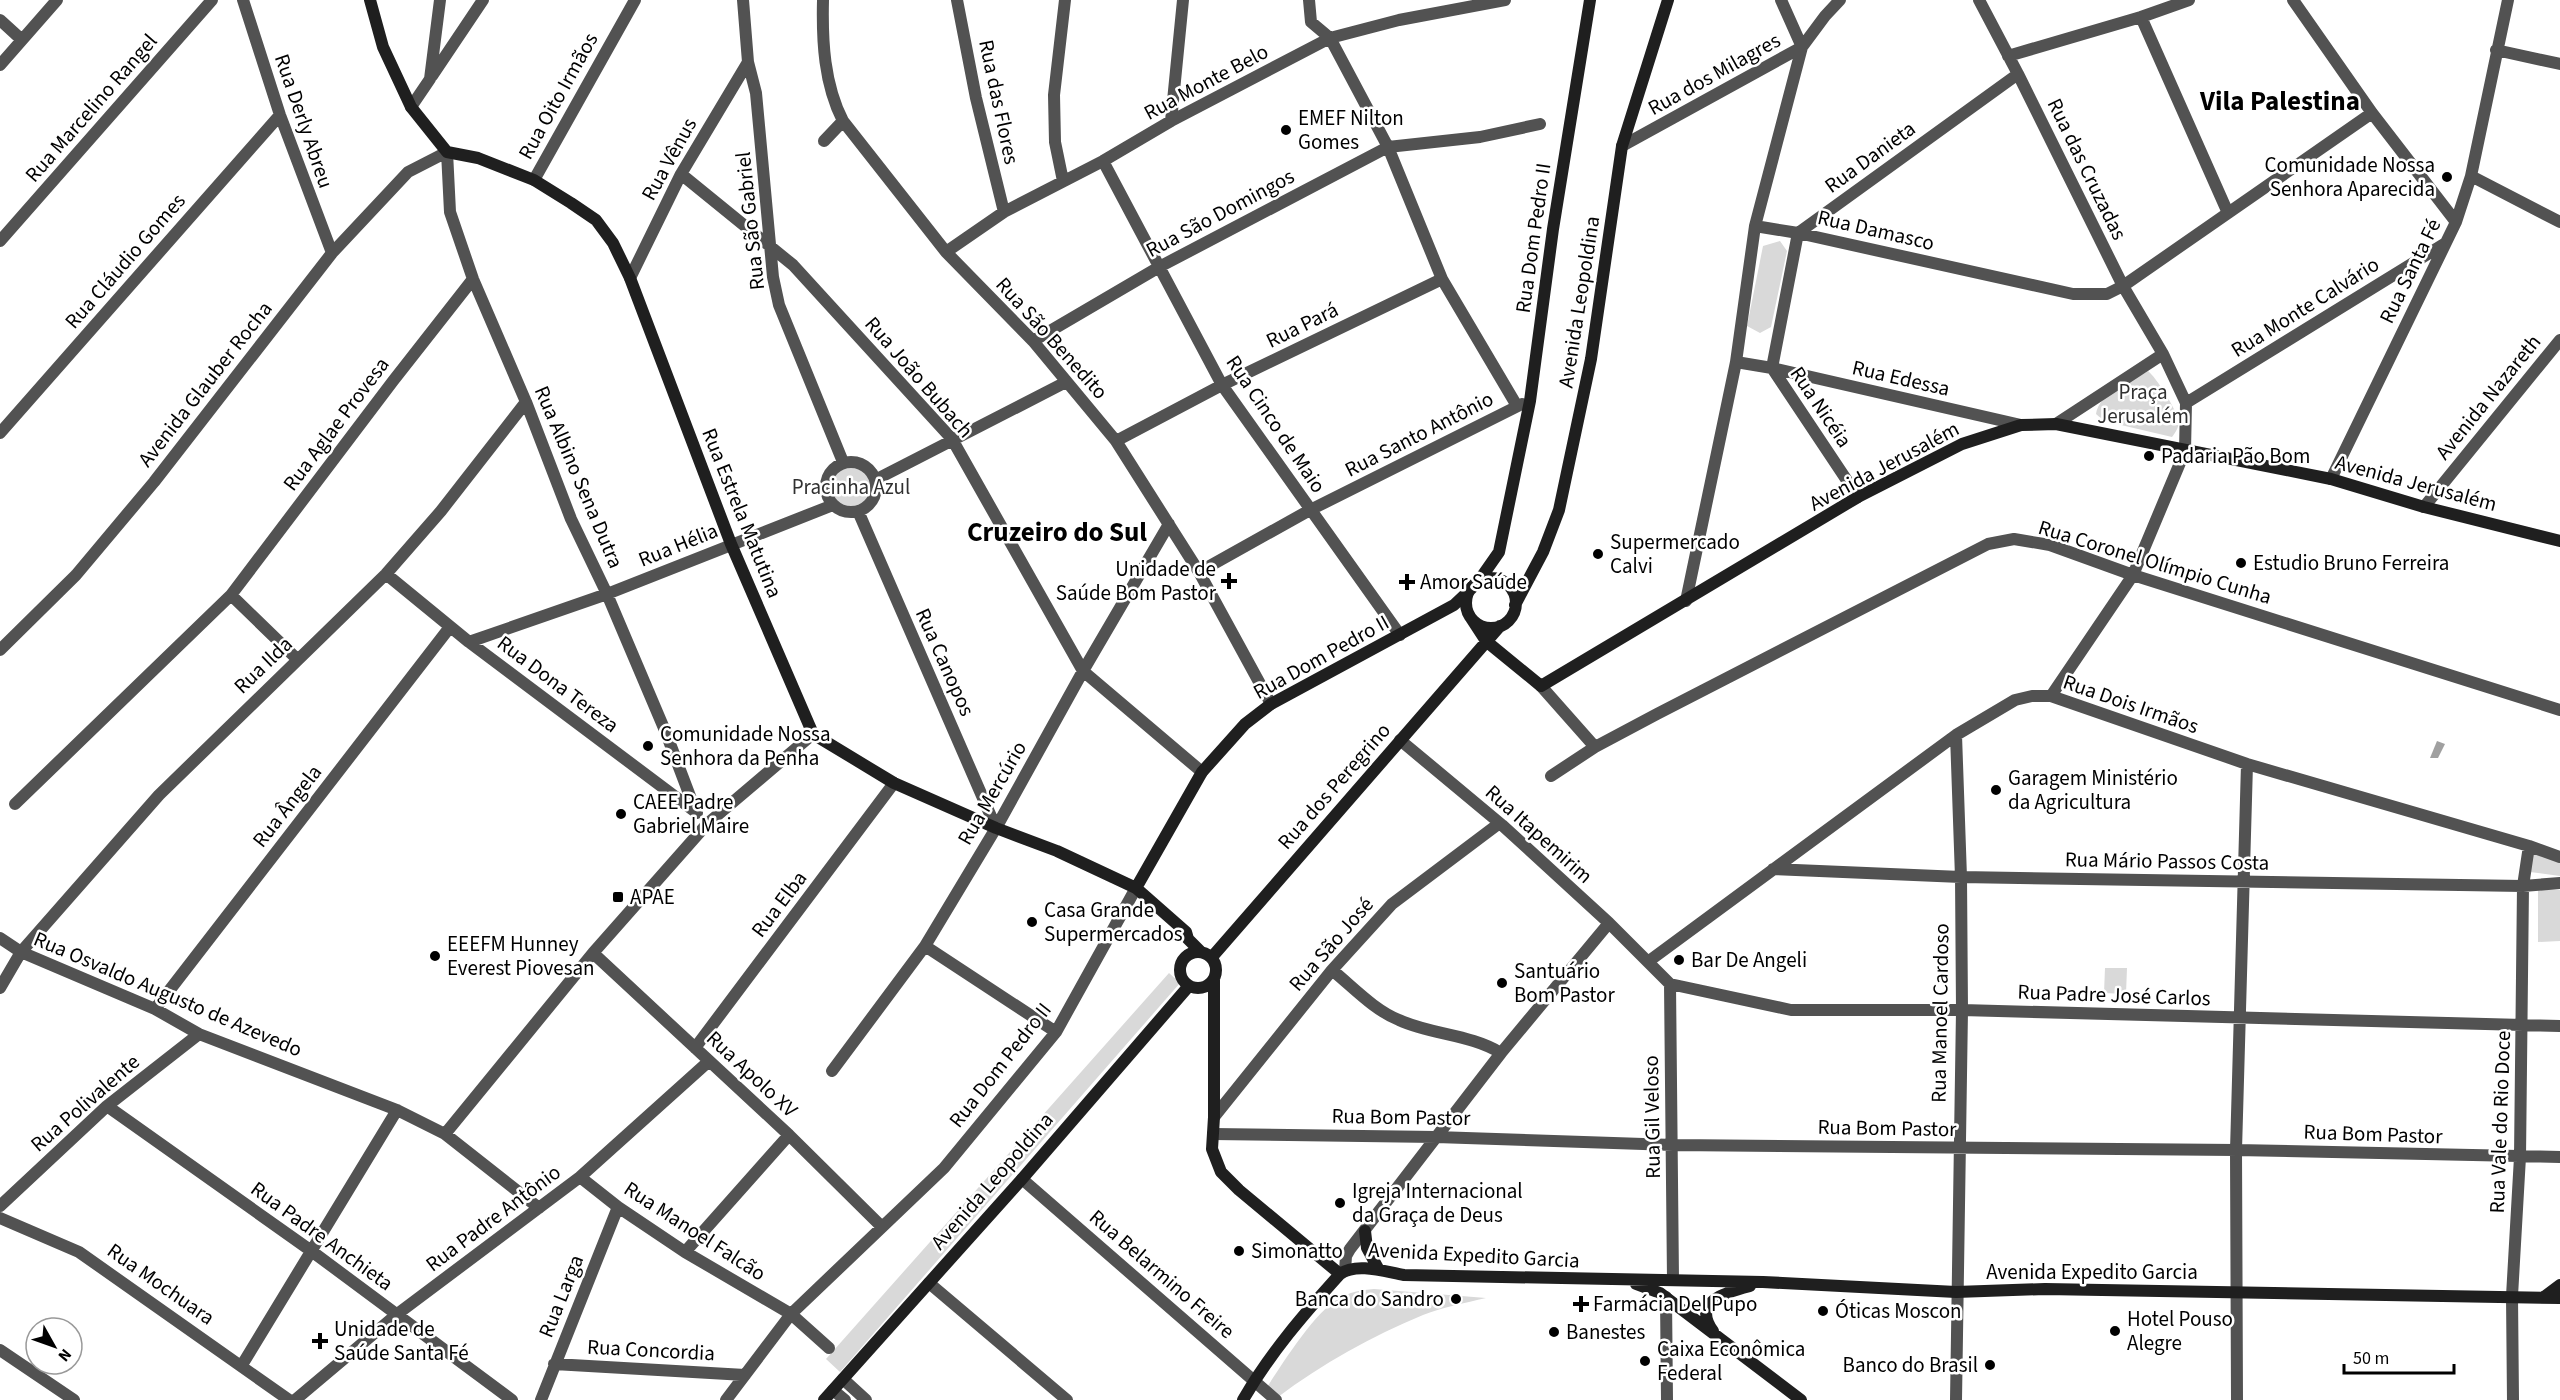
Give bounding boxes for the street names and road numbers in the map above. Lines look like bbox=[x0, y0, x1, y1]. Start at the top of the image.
street label: Rua dos Milagres bbox=[1642, 25, 1786, 123]
street label: Rua Marcelino Rangel bbox=[18, 27, 164, 189]
street label: Rua Oito Irmãos bbox=[511, 27, 605, 165]
street label: Rua das Flores bbox=[971, 37, 1027, 167]
street label: Rua Monte Belo bbox=[1138, 37, 1274, 127]
street label: Rua Derly Abreu bbox=[267, 50, 341, 192]
street label: Rua das Cruzadas bbox=[2040, 93, 2134, 245]
street label: Rua Vênus bbox=[634, 112, 704, 206]
street label: Rua Danieta bbox=[1818, 114, 1922, 200]
street label: Rua São Gabriel bbox=[728, 150, 772, 292]
street label: Rua São Domingos bbox=[1140, 161, 1300, 265]
street label: Rua Dom Pedro II bbox=[1508, 161, 1558, 315]
street label: Rua Cláudio Gomes bbox=[58, 187, 193, 335]
street label: Rua Damasco bbox=[1815, 202, 1937, 258]
street label: Rua Santa Fé bbox=[2372, 213, 2448, 329]
street label: Avenida Leopoldina bbox=[1551, 214, 1607, 390]
street label: Rua Monte Calvário bbox=[2225, 249, 2385, 365]
street label: Rua São Benedito bbox=[989, 270, 1115, 406]
street label: Avenida Glauber Rocha bbox=[131, 295, 279, 473]
street label: Rua Pará bbox=[1261, 295, 1343, 355]
street label: Rua João Bubach bbox=[858, 310, 980, 444]
street label: Avenida Nazareth bbox=[2428, 328, 2548, 466]
street label: Rua Cinco de Maio bbox=[1219, 349, 1333, 499]
street label: Rua Aglae Provesa bbox=[276, 351, 396, 497]
street label: Rua Edessa bbox=[1849, 352, 1953, 404]
street label: Rua Nicéia bbox=[1783, 360, 1859, 454]
street label: Rua Albino Sena Dutra bbox=[527, 381, 631, 573]
street label: Rua Santo Antônio bbox=[1340, 384, 1498, 484]
street label: Avenida Jerusalém bbox=[1804, 414, 1964, 518]
street label: Rua Estrela Matutina bbox=[694, 424, 790, 602]
street label: Avenida Jerusalém bbox=[2332, 447, 2500, 519]
street label: Rua Coronel Olímpio Cunha bbox=[2035, 512, 2275, 612]
street label: Rua Hélia bbox=[634, 515, 722, 575]
street label: Rua Canopos bbox=[908, 603, 982, 721]
street label: Rua Dom Pedro II bbox=[1248, 607, 1394, 707]
street label: Rua Dona Tereza bbox=[491, 628, 625, 740]
street label: Rua Ilda bbox=[227, 629, 299, 701]
street label: Rua Dois Irmãos bbox=[2059, 667, 2203, 741]
street label: Rua dos Peregrino bbox=[1270, 716, 1398, 856]
street label: Rua Mercúrio bbox=[950, 735, 1034, 851]
street label: Rua Ângela bbox=[245, 758, 329, 854]
street label: Rua Itapemirim bbox=[1479, 778, 1599, 890]
street label: Rua Mário Passos Costa bbox=[2065, 844, 2269, 878]
street label: Rua Elba bbox=[744, 864, 814, 944]
street label: Rua São José bbox=[1282, 890, 1380, 998]
street label: Rua Manoel Cardoso bbox=[1923, 923, 1957, 1103]
street label: Rua Osvaldo Augusto de Azevedo bbox=[29, 924, 307, 1064]
street label: Rua Padre José Carlos bbox=[2017, 977, 2211, 1013]
street label: Rua Dom Pedro II bbox=[942, 996, 1058, 1134]
street label: Rua Apolo XV bbox=[700, 1024, 804, 1124]
street label: Rua Vale do Rio Doce bbox=[2482, 1030, 2518, 1214]
street label: Rua Polivalente bbox=[24, 1047, 146, 1159]
street label: Rua Gil Veloso bbox=[1636, 1055, 1668, 1179]
street label: Rua Bom Pastor bbox=[1331, 1101, 1471, 1133]
street label: Avenida Leopoldina bbox=[924, 1106, 1060, 1256]
street label: Rua Bom Pastor bbox=[1817, 1112, 1957, 1144]
street label: Rua Bom Pastor bbox=[2303, 1117, 2444, 1151]
street label: Rua Padre Antônio bbox=[419, 1157, 567, 1279]
street label: Rua Padre Anchieta bbox=[245, 1174, 399, 1298]
street label: Rua Manoel Falcão bbox=[618, 1174, 772, 1288]
street label: Rua Belarmino Freire bbox=[1083, 1202, 1241, 1346]
street label: Avenida Expedito Garcia bbox=[1368, 1234, 1580, 1276]
street label: Rua Mochuara bbox=[101, 1236, 221, 1332]
street label: Rua Larga bbox=[531, 1250, 591, 1342]
street label: Avenida Expedito Garcia bbox=[1986, 1257, 2198, 1287]
street label: Rua Concordia bbox=[586, 1332, 716, 1368]

